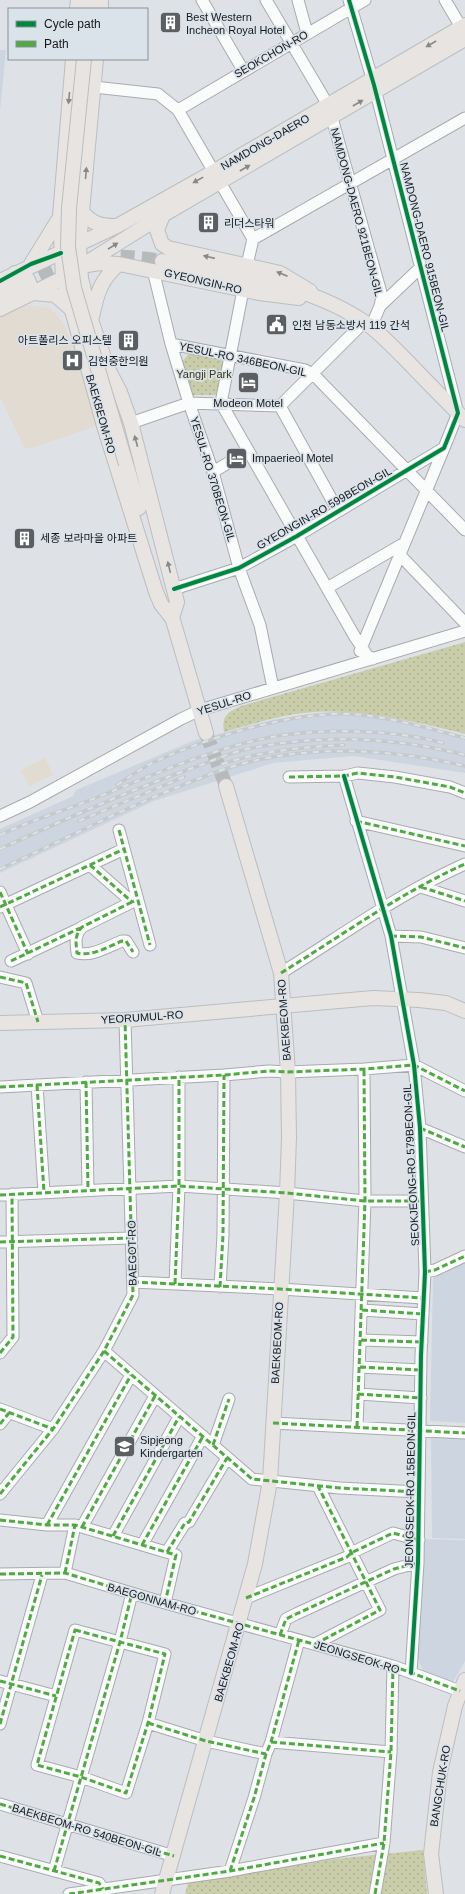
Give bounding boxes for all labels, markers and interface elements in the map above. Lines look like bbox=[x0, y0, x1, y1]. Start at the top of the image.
legend bbox=[8, 8, 148, 60]
building icon: Best Western Incheon Royal Hotel bbox=[158, 10, 184, 36]
place label: Best Western Incheon Royal Hotel bbox=[186, 11, 285, 36]
text: Cycle path bbox=[44, 17, 101, 31]
street label: SEOKCHON-RO bbox=[232, 28, 310, 80]
text: Path bbox=[44, 37, 69, 51]
one-way arrow bbox=[425, 41, 437, 48]
one-way arrow bbox=[66, 92, 73, 104]
one-way arrow bbox=[352, 99, 364, 106]
street label: NAMDONG-DAERO bbox=[219, 112, 312, 172]
street label: NAMDONG-DAERO 921BEON-GIL bbox=[329, 126, 385, 298]
street label: NAMDONG-DAERO 915BEON-GIL bbox=[398, 161, 452, 333]
one-way arrow bbox=[240, 164, 251, 171]
one-way arrow bbox=[82, 167, 89, 179]
one-way arrow bbox=[192, 177, 204, 184]
building icon: 리더스타워 bbox=[196, 210, 222, 236]
place label: 리더스타워 bbox=[224, 217, 275, 229]
one-way arrow bbox=[107, 243, 119, 250]
one-way arrow bbox=[203, 253, 216, 259]
street label: GYEONGIN-RO bbox=[163, 266, 243, 296]
one-way arrow bbox=[276, 271, 287, 277]
public building icon: 인천 남동소방서 119 간석 bbox=[264, 312, 290, 338]
place label: 인천 남동소방서 119 간석 bbox=[292, 319, 410, 331]
building icon: 아트폴리스 오피스텔 bbox=[115, 327, 141, 353]
place label: 아트폴리스 오피스텔 bbox=[18, 334, 112, 346]
street label: YESUL-RO 346BEON-GIL bbox=[178, 340, 308, 378]
hospital icon: 김현중한의원 bbox=[59, 348, 85, 374]
place label: 김현중한의원 bbox=[88, 355, 149, 367]
park label: Yangji Park bbox=[176, 368, 232, 380]
hotel icon: Modeon Motel bbox=[235, 370, 261, 396]
street label: BAEKBEOM-RO bbox=[84, 373, 118, 455]
place label: Modeon Motel bbox=[213, 397, 283, 409]
street label: YESUL-RO 370BEON-GIL bbox=[188, 415, 238, 543]
one-way arrow bbox=[133, 435, 139, 447]
hotel icon: Impaerieol Motel bbox=[224, 445, 250, 471]
place label: Impaerieol Motel bbox=[252, 452, 333, 464]
street label: GYEONGIN-RO 599BEON-GIL bbox=[255, 464, 393, 552]
building icon: 세종 보라마을 아파트 bbox=[12, 525, 38, 551]
place label: 세종 보라마을 아파트 bbox=[40, 532, 137, 544]
one-way arrow bbox=[166, 560, 172, 573]
street label: YESUL-RO bbox=[195, 688, 253, 717]
street label: BAEKBEOM-RO bbox=[275, 978, 293, 1061]
street label: YEORUMUL-RO bbox=[100, 1008, 184, 1026]
street label: SEOKJEONG-RO 579BEON-GIL bbox=[401, 1083, 421, 1247]
street label: BAEGOT-RO bbox=[125, 1220, 139, 1286]
street label: BAEKBEOM-RO bbox=[269, 1301, 285, 1384]
street label: JEONGSEOK-RO 15BEON-GIL bbox=[403, 1412, 417, 1568]
school or university icon: Sipjeong Kindergarten bbox=[112, 1433, 138, 1459]
place label: Sipjeong Kindergarten bbox=[140, 1434, 203, 1459]
street label: BAEGONNAM-RO bbox=[106, 1581, 198, 1618]
street label: BAEKBEOM-RO bbox=[212, 1621, 246, 1703]
street label: JEONGSEOK-RO bbox=[313, 1638, 402, 1676]
street label: BANGCHUK-RO bbox=[428, 1744, 452, 1828]
street label: BAEKBEOM-RO 540BEON-GIL bbox=[11, 1801, 163, 1859]

